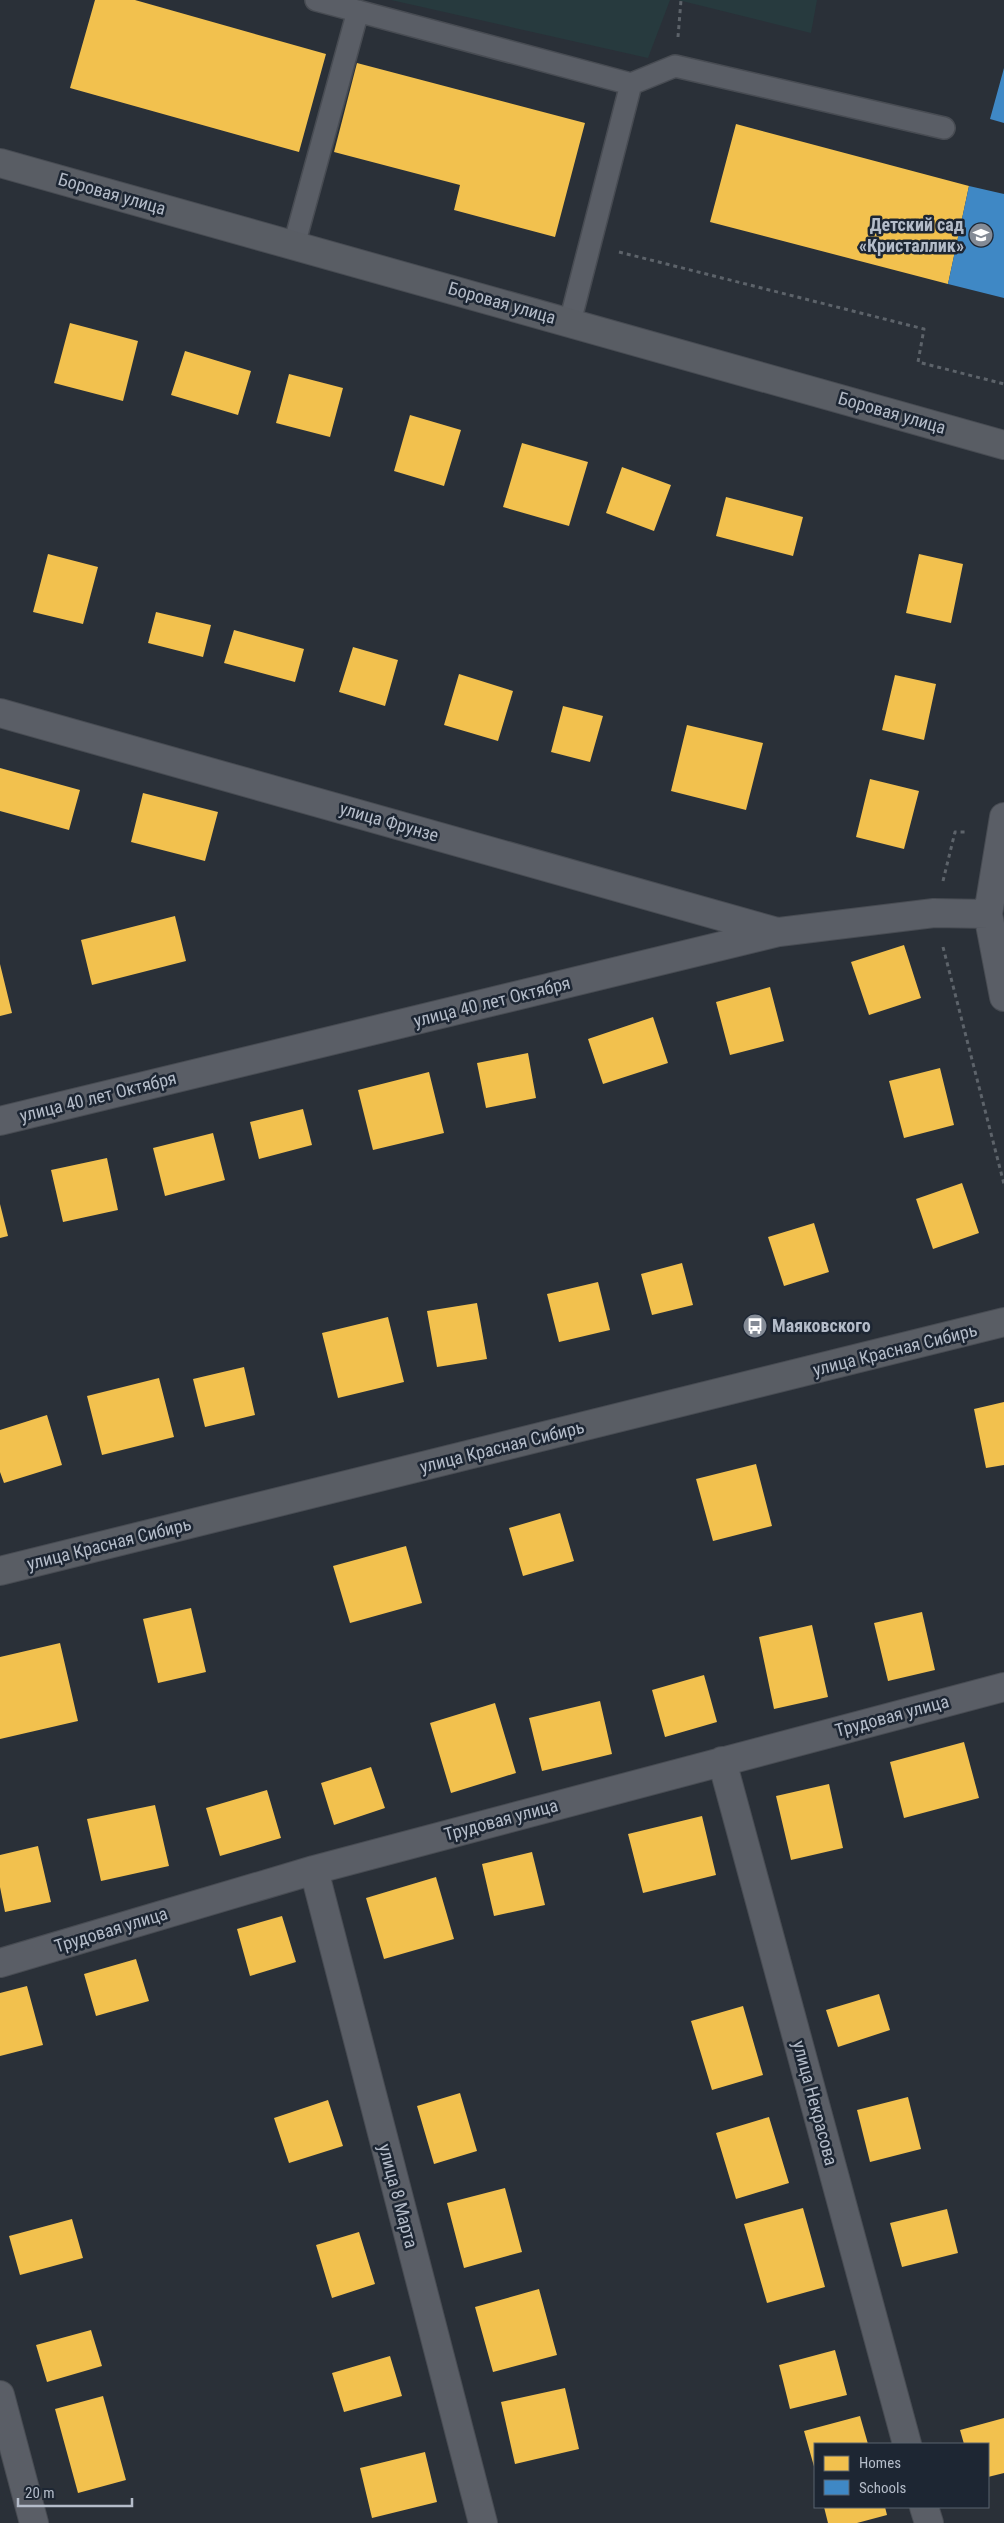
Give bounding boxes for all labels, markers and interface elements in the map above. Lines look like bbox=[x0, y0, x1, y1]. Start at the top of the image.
street label: Боровая улица bbox=[56, 168, 168, 219]
place label: Детский сад «Кристаллик» bbox=[859, 214, 964, 256]
school or university icon: Детский сад «Кристаллик» bbox=[968, 222, 994, 248]
street label: Боровая улица bbox=[446, 277, 558, 328]
street label: Боровая улица bbox=[836, 387, 948, 438]
street label: улица Фрунзе bbox=[337, 797, 441, 846]
street label: улица 40 лет Октября bbox=[411, 972, 572, 1031]
street label: улица 40 лет Октября bbox=[17, 1067, 178, 1126]
bus stop icon: Маяковского bbox=[742, 1313, 768, 1339]
place label: Маяковского bbox=[772, 1315, 871, 1336]
street label: улица Красная Сибирь bbox=[811, 1319, 979, 1380]
street label: улица Красная Сибирь bbox=[418, 1416, 586, 1477]
street label: улица Красная Сибирь bbox=[25, 1513, 193, 1574]
street label: Трудовая улица bbox=[833, 1690, 951, 1741]
street label: Трудовая улица bbox=[442, 1794, 560, 1845]
street label: Трудовая улица bbox=[52, 1902, 170, 1957]
street label: улица Некрасова bbox=[789, 2038, 842, 2168]
street label: улица 8 Марта bbox=[374, 2141, 423, 2250]
legend bbox=[814, 2443, 989, 2508]
text: Homes bbox=[859, 2454, 901, 2472]
scale bar bbox=[18, 2476, 131, 2508]
text: Schools bbox=[859, 2479, 906, 2497]
text: 20 m bbox=[25, 2484, 55, 2502]

